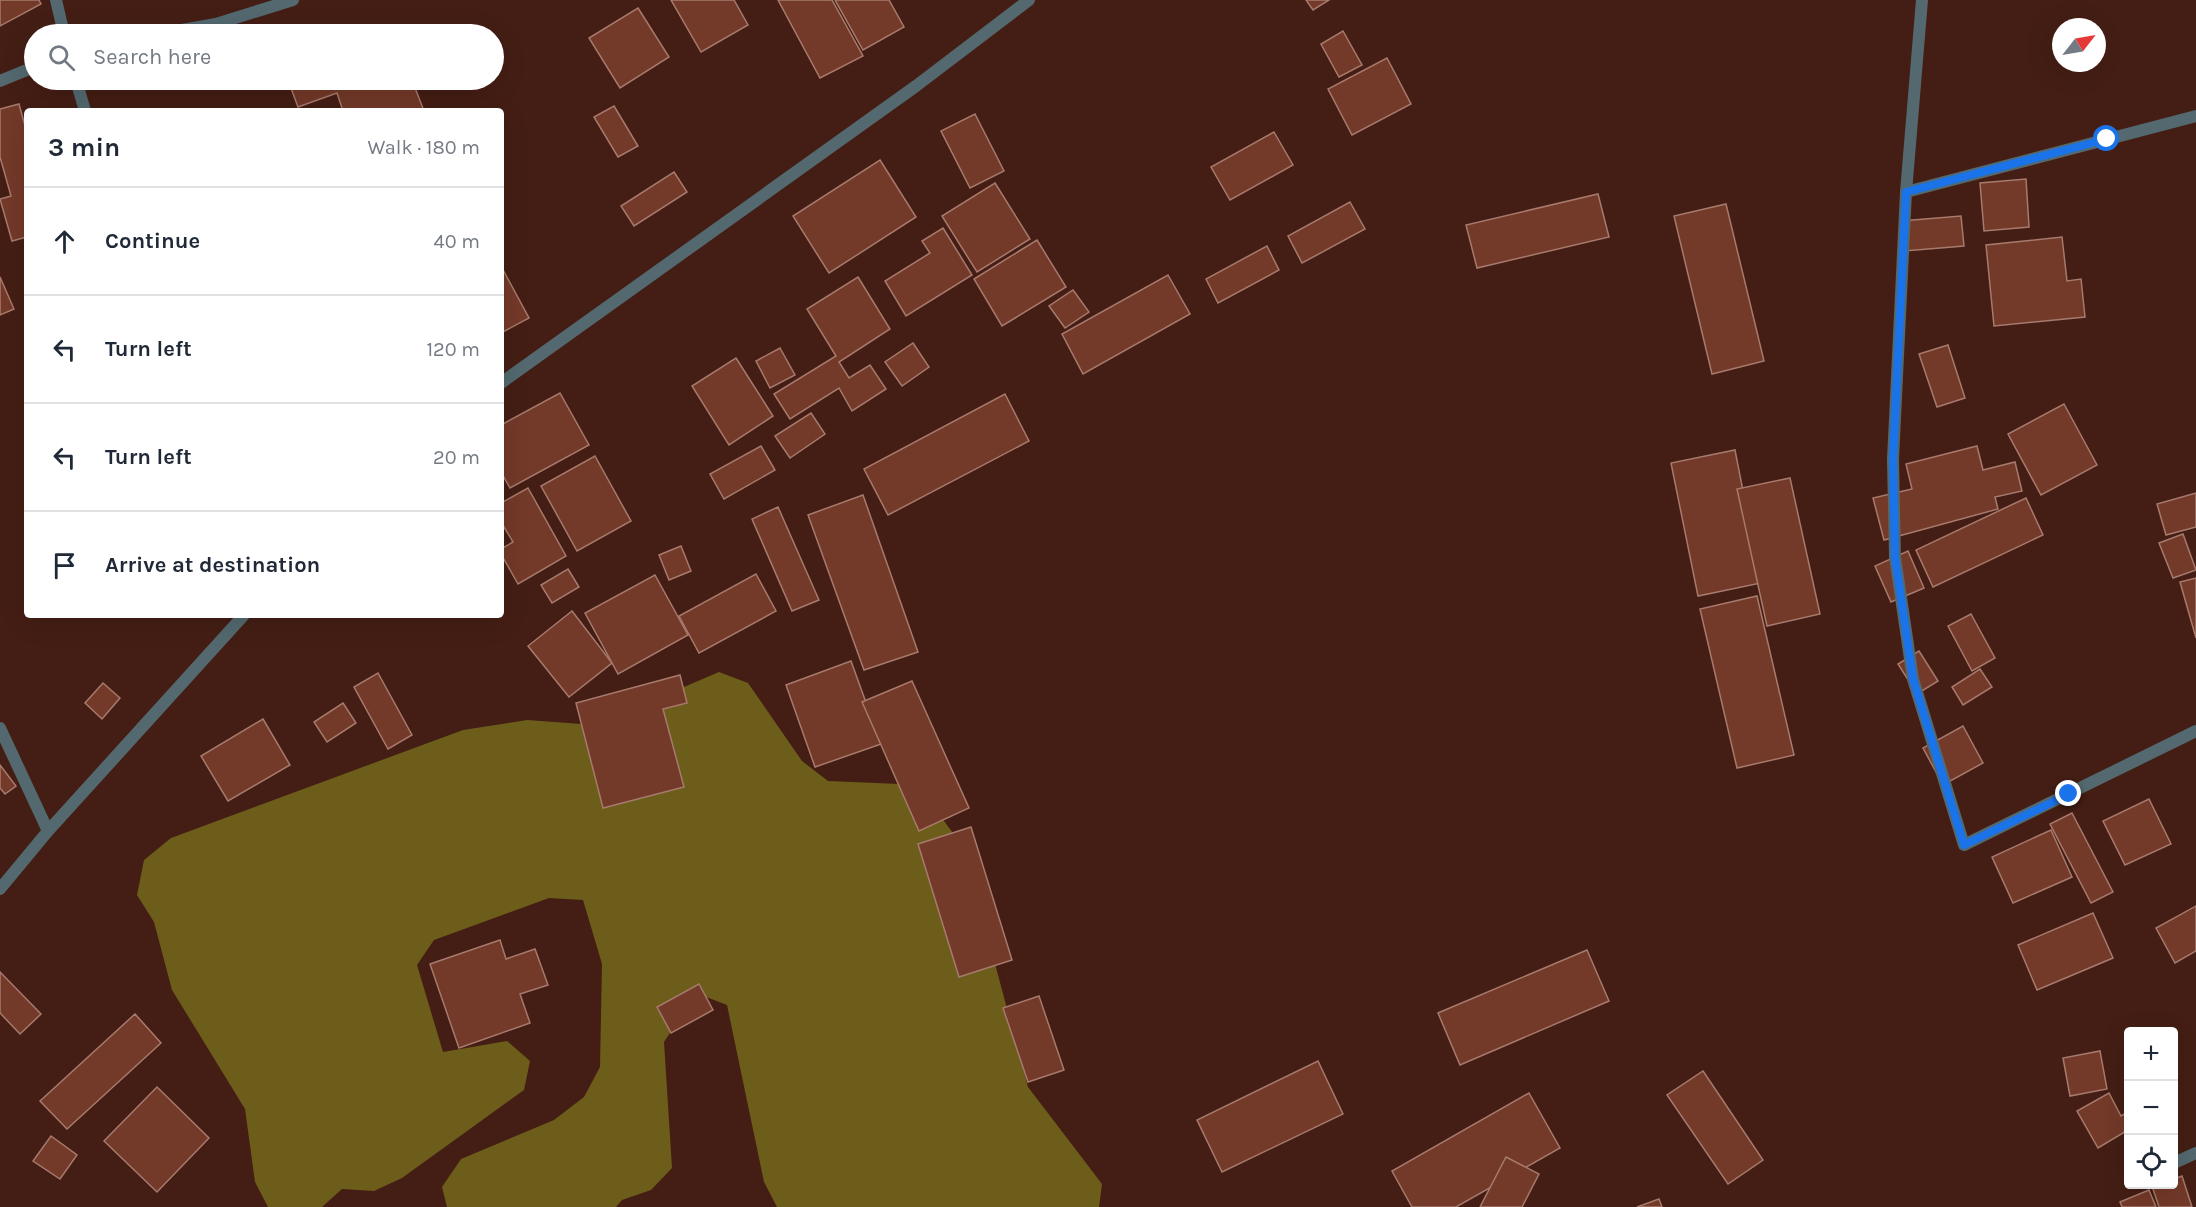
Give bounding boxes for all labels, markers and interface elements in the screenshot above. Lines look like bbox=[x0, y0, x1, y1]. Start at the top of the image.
north arrow bbox=[2052, 18, 2106, 72]
search box bbox=[24, 24, 504, 90]
icon: search bbox=[45, 41, 78, 74]
text: Search here bbox=[93, 44, 211, 70]
route start bbox=[2093, 125, 2119, 151]
text: 3 min bbox=[48, 132, 120, 163]
text: Walk · 180 m bbox=[368, 136, 480, 159]
icon: ahead bbox=[48, 225, 81, 258]
text: Continue bbox=[105, 228, 200, 254]
text: 40 m bbox=[434, 230, 480, 253]
icon: left bbox=[48, 333, 81, 366]
text: Turn left bbox=[105, 336, 192, 362]
text: 120 m bbox=[426, 338, 480, 361]
icon: left bbox=[48, 441, 81, 474]
text: Turn left bbox=[105, 444, 192, 470]
text: 20 m bbox=[433, 446, 480, 469]
icon: arrive bbox=[48, 549, 81, 582]
text: Arrive at destination bbox=[105, 552, 320, 578]
route end bbox=[2055, 780, 2081, 806]
map controls bbox=[2124, 1027, 2178, 1189]
button: + bbox=[2124, 1027, 2178, 1081]
button: − bbox=[2124, 1081, 2178, 1135]
button: locate bbox=[2124, 1135, 2178, 1189]

